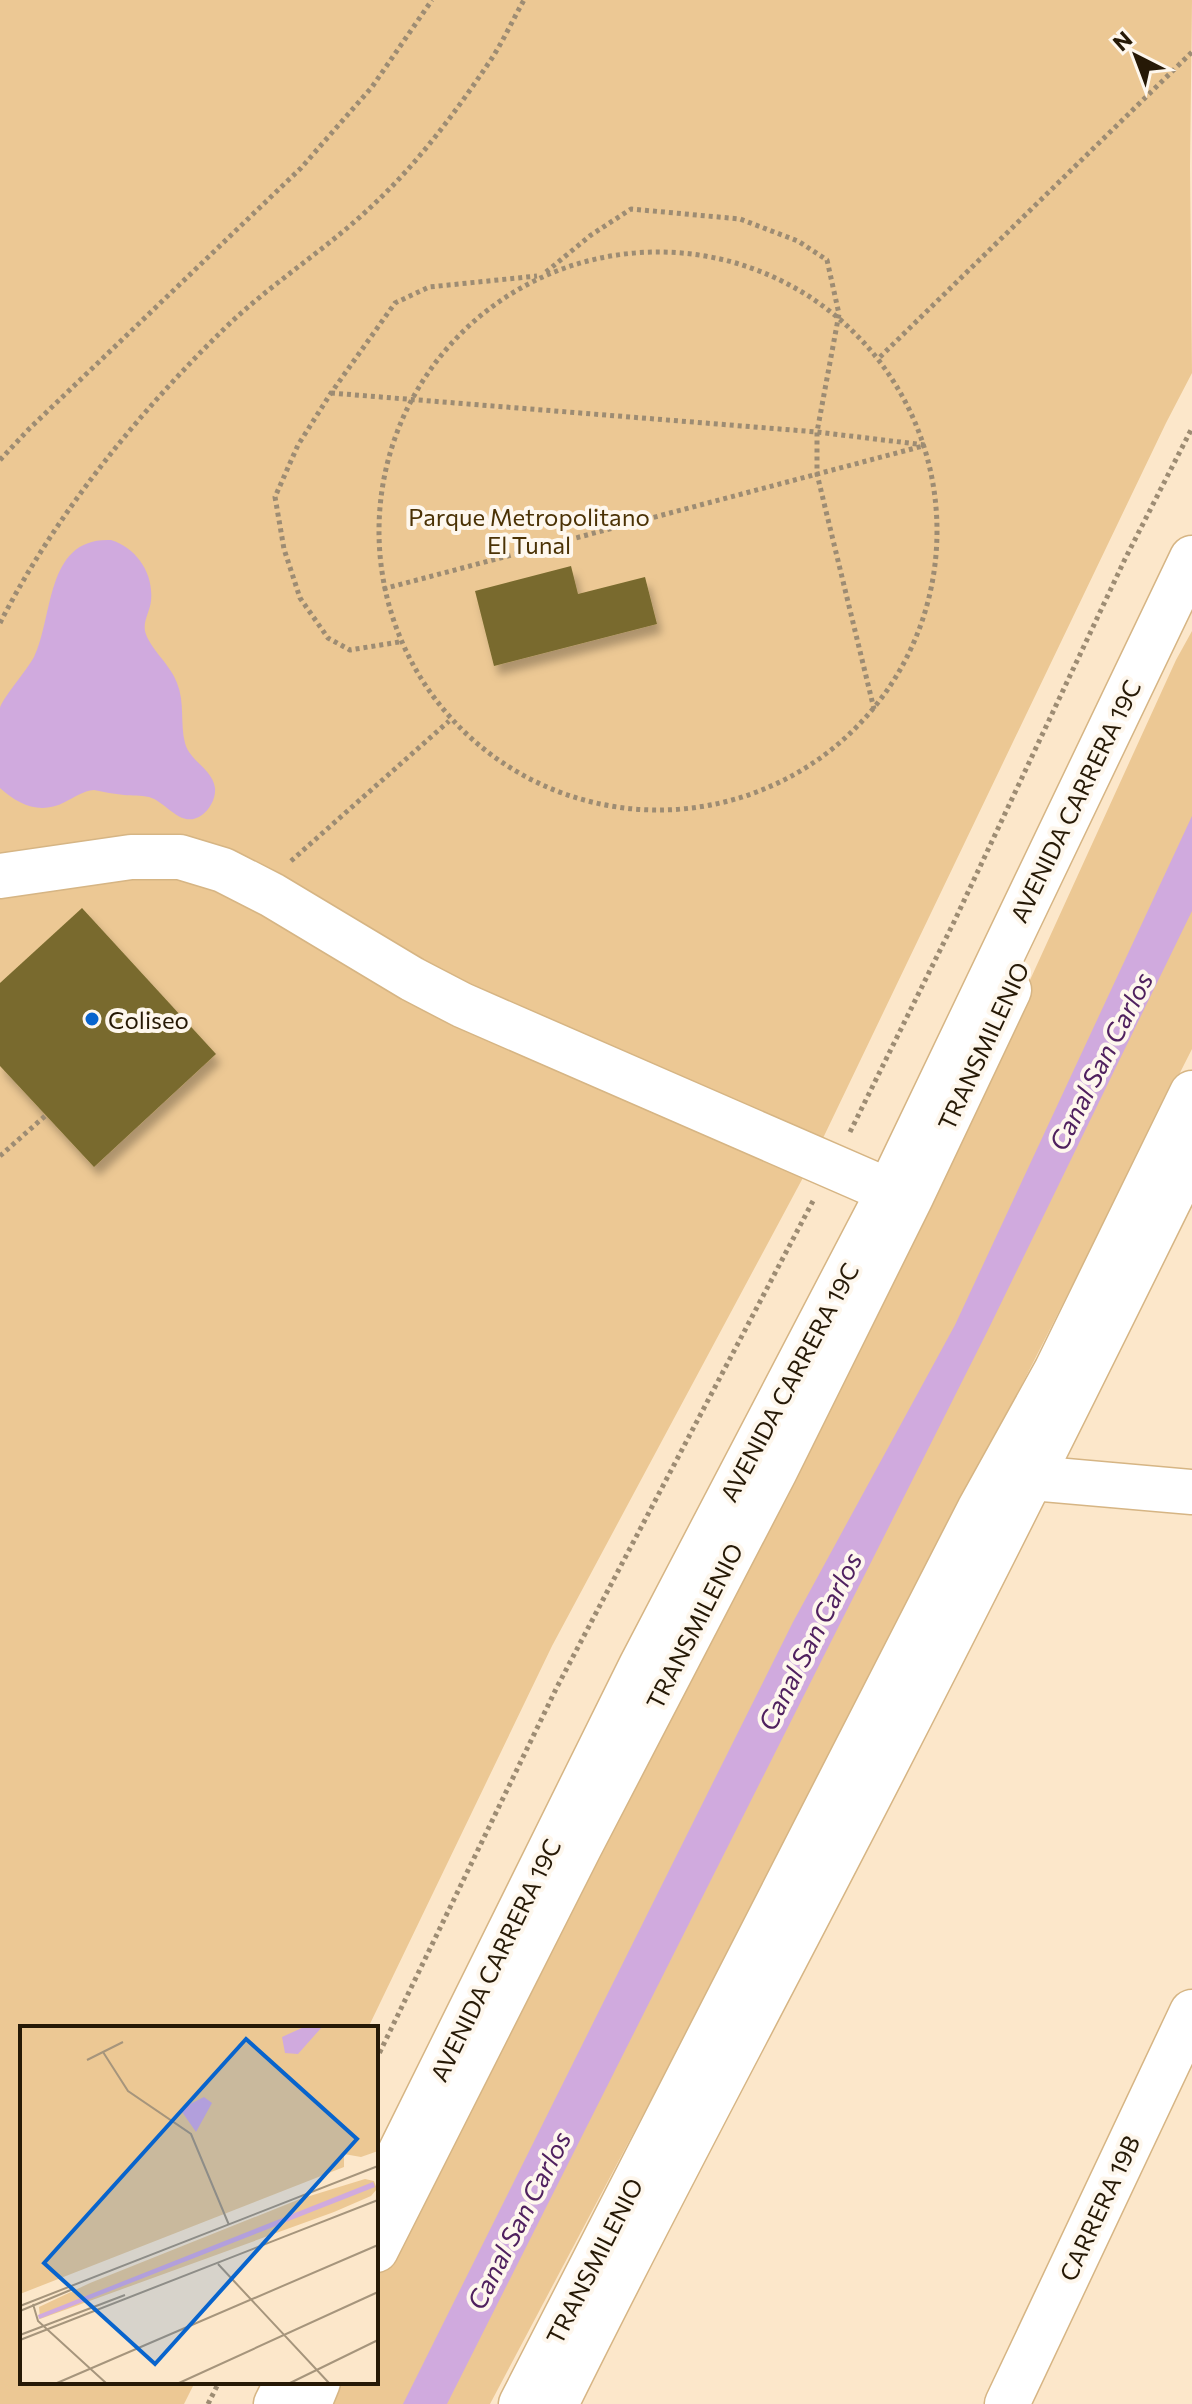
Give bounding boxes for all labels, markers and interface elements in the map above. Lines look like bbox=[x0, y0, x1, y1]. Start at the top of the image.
north arrow bbox=[1096, 16, 1176, 96]
text: N bbox=[1107, 25, 1137, 56]
park label: Parque Metropolitano El Tunal bbox=[408, 502, 650, 559]
street label: AVENIDA CARRERA 19C bbox=[1004, 675, 1146, 927]
street label: TRANSMILENIO bbox=[931, 957, 1035, 1135]
water label: Canal San Carlos bbox=[1042, 967, 1158, 1155]
place label: Coliseo bbox=[108, 1005, 189, 1034]
marker: Coliseo bbox=[83, 1010, 101, 1028]
street label: AVENIDA CARRERA 19C bbox=[714, 1258, 864, 1506]
street label: TRANSMILENIO bbox=[640, 1538, 748, 1714]
water label: Canal San Carlos bbox=[751, 1547, 867, 1735]
street label: AVENIDA CARRERA 19C bbox=[424, 1834, 566, 2086]
inset map bbox=[20, 2026, 378, 2384]
water label: Canal San Carlos bbox=[460, 2126, 576, 2314]
street label: CARRERA 19B bbox=[1053, 2131, 1145, 2285]
street label: TRANSMILENIO bbox=[540, 2173, 648, 2349]

